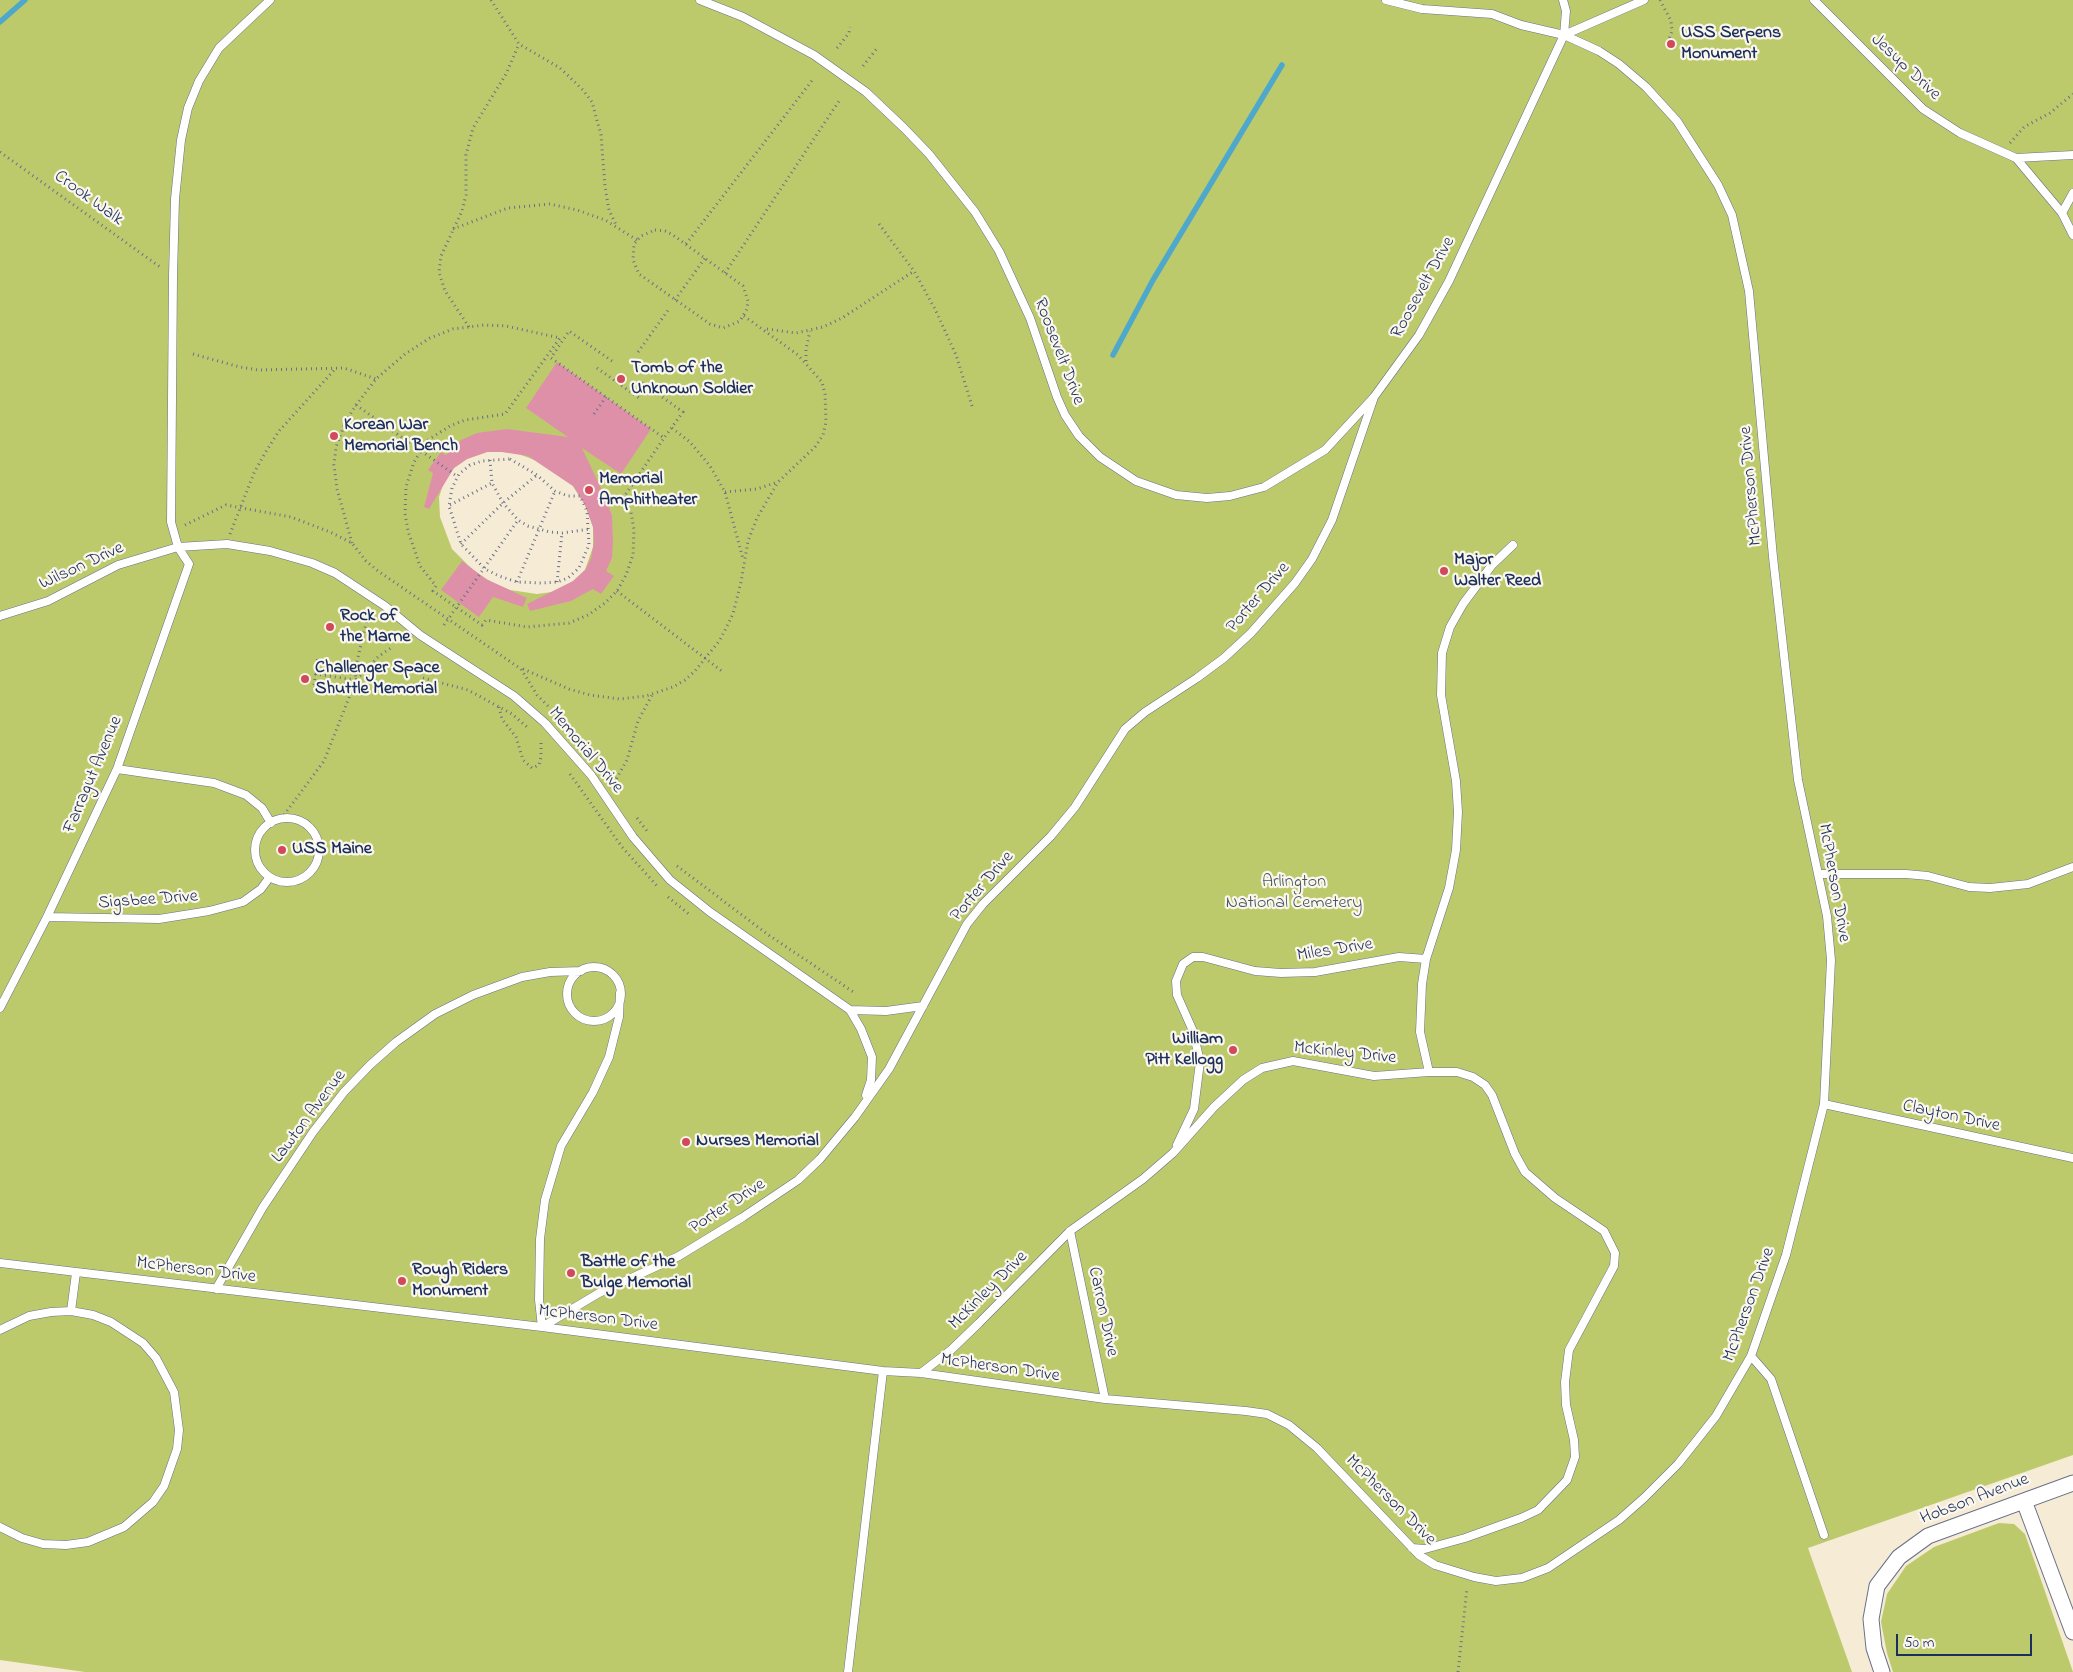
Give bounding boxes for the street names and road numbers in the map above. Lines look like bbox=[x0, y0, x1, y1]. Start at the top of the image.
street label: Jesup Drive bbox=[1865, 30, 1945, 106]
street label: Crook Walk bbox=[49, 167, 127, 231]
street label: Roosevelt Drive bbox=[1387, 234, 1461, 342]
street label: Roosevelt Drive bbox=[1028, 296, 1088, 408]
street label: McPherson Drive bbox=[1736, 425, 1768, 547]
street label: Wilson Drive bbox=[36, 538, 128, 596]
street label: Porter Drive bbox=[1223, 558, 1295, 638]
street label: Memorial Drive bbox=[543, 703, 627, 799]
street label: Farragut Avenue bbox=[60, 713, 128, 837]
street label: McPherson Drive bbox=[1812, 822, 1854, 944]
street label: Porter Drive bbox=[947, 847, 1019, 927]
street label: Sigsbee Drive bbox=[97, 887, 199, 915]
street label: Miles Drive bbox=[1296, 934, 1374, 968]
street label: McKinley Drive bbox=[1293, 1038, 1397, 1070]
street label: Lawton Avenue bbox=[268, 1066, 352, 1168]
street label: Clayton Drive bbox=[1900, 1096, 2002, 1138]
street label: Porter Drive bbox=[686, 1175, 770, 1239]
street label: McPherson Drive bbox=[1719, 1245, 1781, 1365]
street label: McKinley Drive bbox=[945, 1247, 1033, 1335]
street label: McPherson Drive bbox=[135, 1253, 257, 1289]
street label: Carron Drive bbox=[1082, 1265, 1122, 1359]
street label: McPherson Drive bbox=[537, 1301, 659, 1337]
street label: McPherson Drive bbox=[939, 1350, 1061, 1388]
street label: McPherson Drive bbox=[1340, 1451, 1440, 1551]
street label: Hobson Avenue bbox=[1918, 1469, 2032, 1531]

